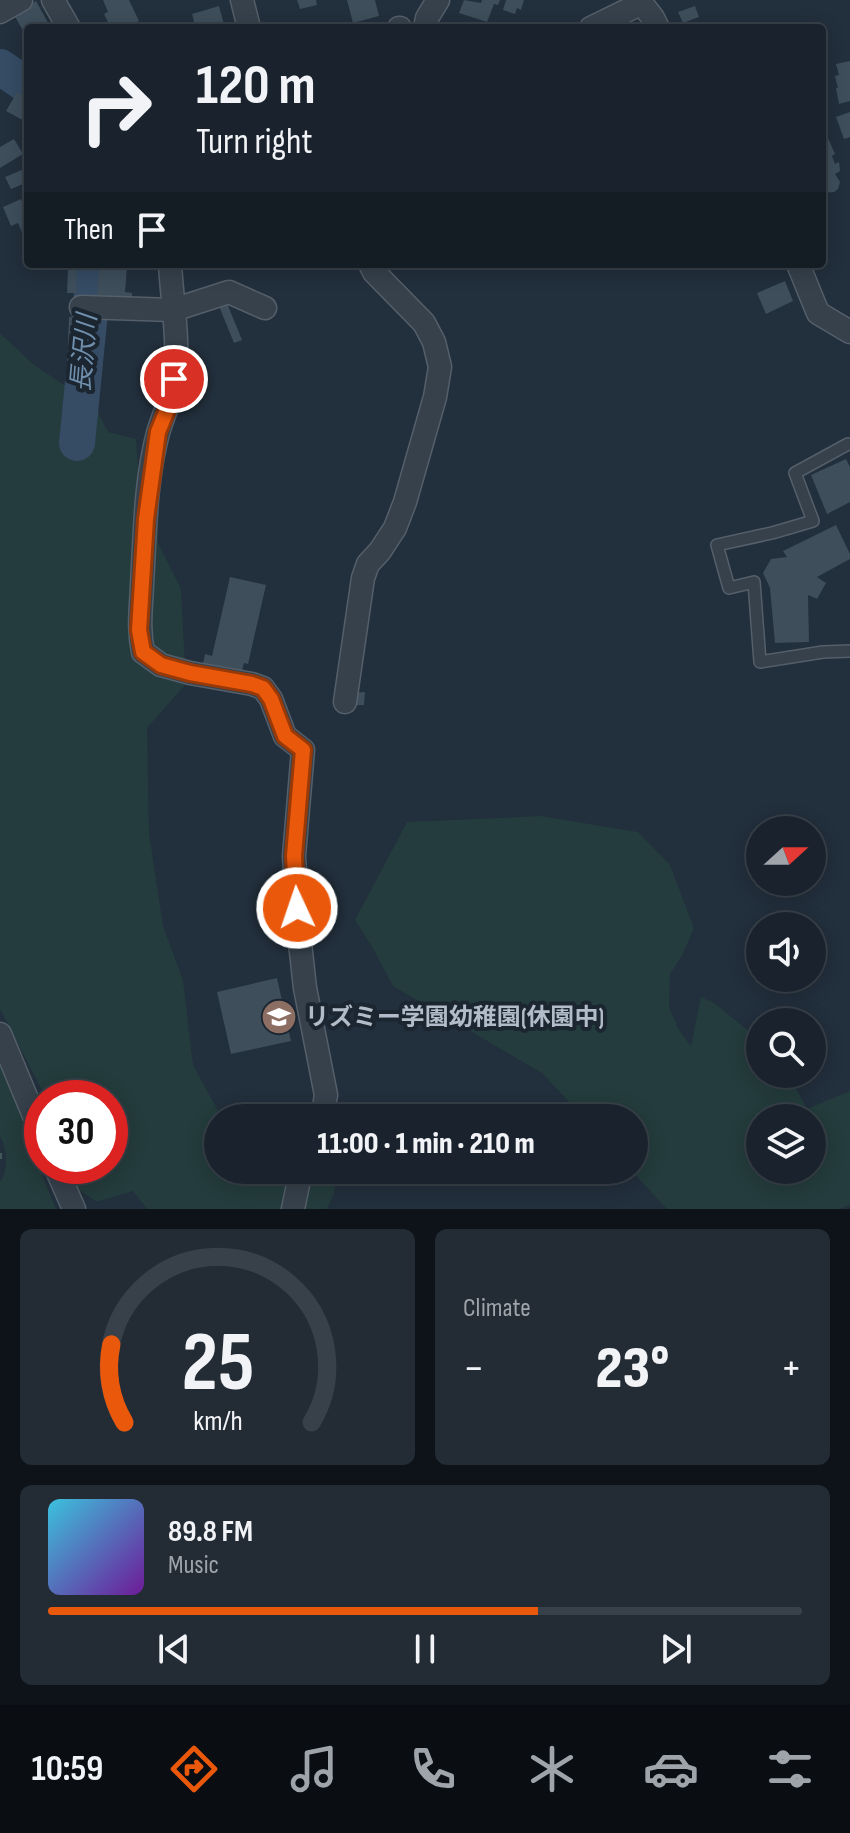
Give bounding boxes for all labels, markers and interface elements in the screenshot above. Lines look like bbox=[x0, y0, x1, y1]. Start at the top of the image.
text: 120 m bbox=[196, 53, 316, 120]
icon: right bbox=[64, 56, 168, 160]
text: Turn right bbox=[196, 121, 313, 164]
icon: arrive bbox=[130, 208, 174, 252]
text: Then bbox=[64, 212, 114, 248]
water label: 長沢川 bbox=[66, 310, 104, 393]
pin bbox=[140, 345, 208, 413]
icon: arrive bbox=[152, 357, 196, 401]
north arrow bbox=[746, 816, 826, 896]
map controls bbox=[746, 816, 826, 1184]
position arrow bbox=[255, 866, 339, 950]
button: sound bbox=[746, 912, 826, 992]
school or university icon: リズミー学園幼稚園(休園中) bbox=[260, 998, 298, 1036]
place label: リズミー学園幼稚園(休園中) bbox=[305, 1003, 604, 1032]
button: search bbox=[746, 1008, 826, 1088]
speed limit sign: 30 bbox=[24, 1080, 128, 1184]
button: layers bbox=[746, 1104, 826, 1184]
text: 11:00 · 1 min · 210 m bbox=[317, 1126, 535, 1162]
text: Climate bbox=[463, 1293, 531, 1324]
text: 25 bbox=[181, 1314, 254, 1414]
text: 23° bbox=[596, 1333, 669, 1405]
text: − bbox=[463, 1342, 485, 1395]
text: + bbox=[780, 1342, 802, 1395]
text: km/h bbox=[193, 1404, 242, 1439]
text: 89.8 FM bbox=[168, 1514, 253, 1550]
text: Music bbox=[168, 1550, 219, 1581]
icon: previous bbox=[152, 1627, 196, 1671]
icon: pause bbox=[403, 1627, 447, 1671]
icon: next bbox=[654, 1627, 698, 1671]
icon: directions bbox=[166, 1741, 222, 1797]
icon: music bbox=[286, 1741, 342, 1797]
icon: phone bbox=[405, 1741, 461, 1797]
icon: climate bbox=[524, 1741, 580, 1797]
icon: car bbox=[643, 1741, 699, 1797]
icon: filters bbox=[762, 1741, 818, 1797]
text: 10:59 bbox=[32, 1748, 103, 1791]

